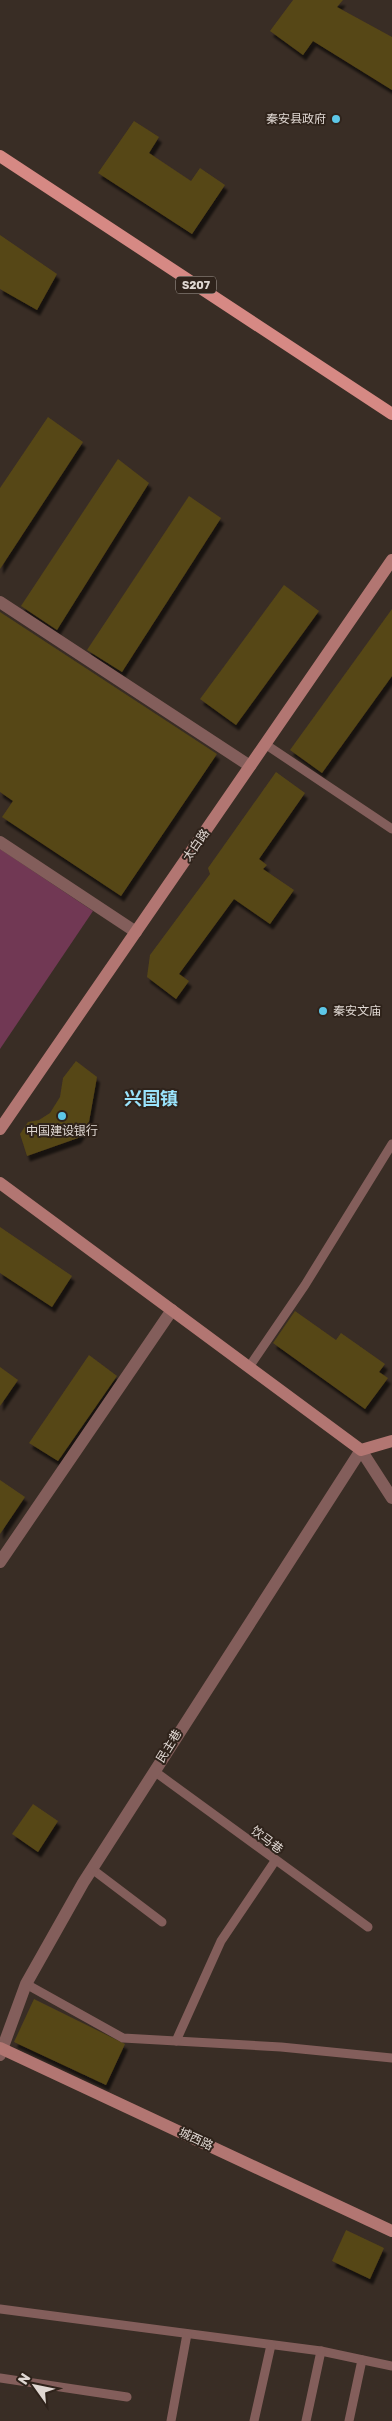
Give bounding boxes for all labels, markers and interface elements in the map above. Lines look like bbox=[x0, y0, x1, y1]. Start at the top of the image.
place label: 秦安县政府 bbox=[266, 112, 326, 126]
marker: 秦安县政府 bbox=[330, 113, 342, 125]
road number: S207 bbox=[176, 276, 216, 294]
street label: 太白路 bbox=[180, 826, 212, 864]
place label: 秦安文庙 bbox=[333, 1004, 381, 1018]
marker: 秦安文庙 bbox=[317, 1005, 329, 1017]
district label: 兴国镇 bbox=[124, 1088, 178, 1110]
marker: 中国建设银行 bbox=[56, 1110, 68, 1122]
place label: 中国建设银行 bbox=[26, 1124, 98, 1138]
street label: 民主巷 bbox=[154, 1727, 184, 1765]
street label: 饮马巷 bbox=[248, 1824, 286, 1856]
street label: 城西路 bbox=[177, 2125, 215, 2153]
north arrow bbox=[10, 2361, 60, 2411]
text: N bbox=[15, 2370, 34, 2388]

